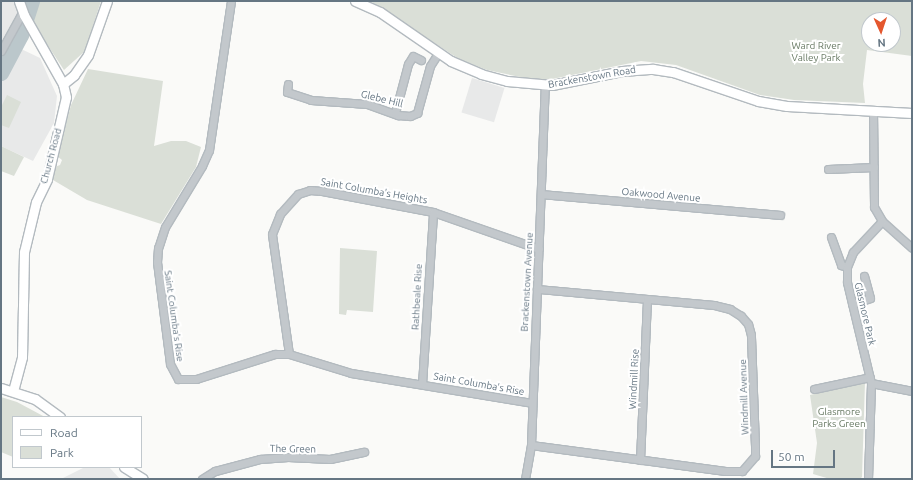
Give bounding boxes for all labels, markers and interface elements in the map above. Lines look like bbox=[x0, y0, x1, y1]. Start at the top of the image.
north arrow bbox=[861, 12, 901, 52]
text: N bbox=[877, 37, 886, 49]
park label: Ward River Valley Park bbox=[791, 39, 841, 62]
street label: Brackenstown Road bbox=[547, 63, 637, 91]
street label: Glebe Hill bbox=[360, 88, 404, 110]
street label: Church Road bbox=[38, 127, 64, 185]
street label: Saint Columba's Heights bbox=[320, 176, 428, 206]
street label: Oakwood Avenue bbox=[621, 186, 701, 204]
street label: Brackenstown Avenue bbox=[518, 232, 536, 332]
street label: Rathbeale Rise bbox=[409, 264, 425, 330]
street label: Saint Columba's Rise bbox=[162, 270, 186, 362]
street label: Glasmore Park bbox=[852, 281, 878, 347]
street label: Windmill Rise bbox=[626, 348, 642, 410]
street label: Windmill Avenue bbox=[737, 359, 751, 435]
street label: Saint Columba's Rise bbox=[433, 370, 525, 398]
park label: Glasmore Parks Green bbox=[812, 405, 866, 428]
legend bbox=[12, 416, 142, 468]
text: Road bbox=[50, 426, 78, 439]
scale bar bbox=[773, 442, 837, 468]
street label: The Green bbox=[270, 443, 316, 455]
text: Park bbox=[50, 446, 74, 459]
text: 50 m bbox=[778, 450, 805, 463]

